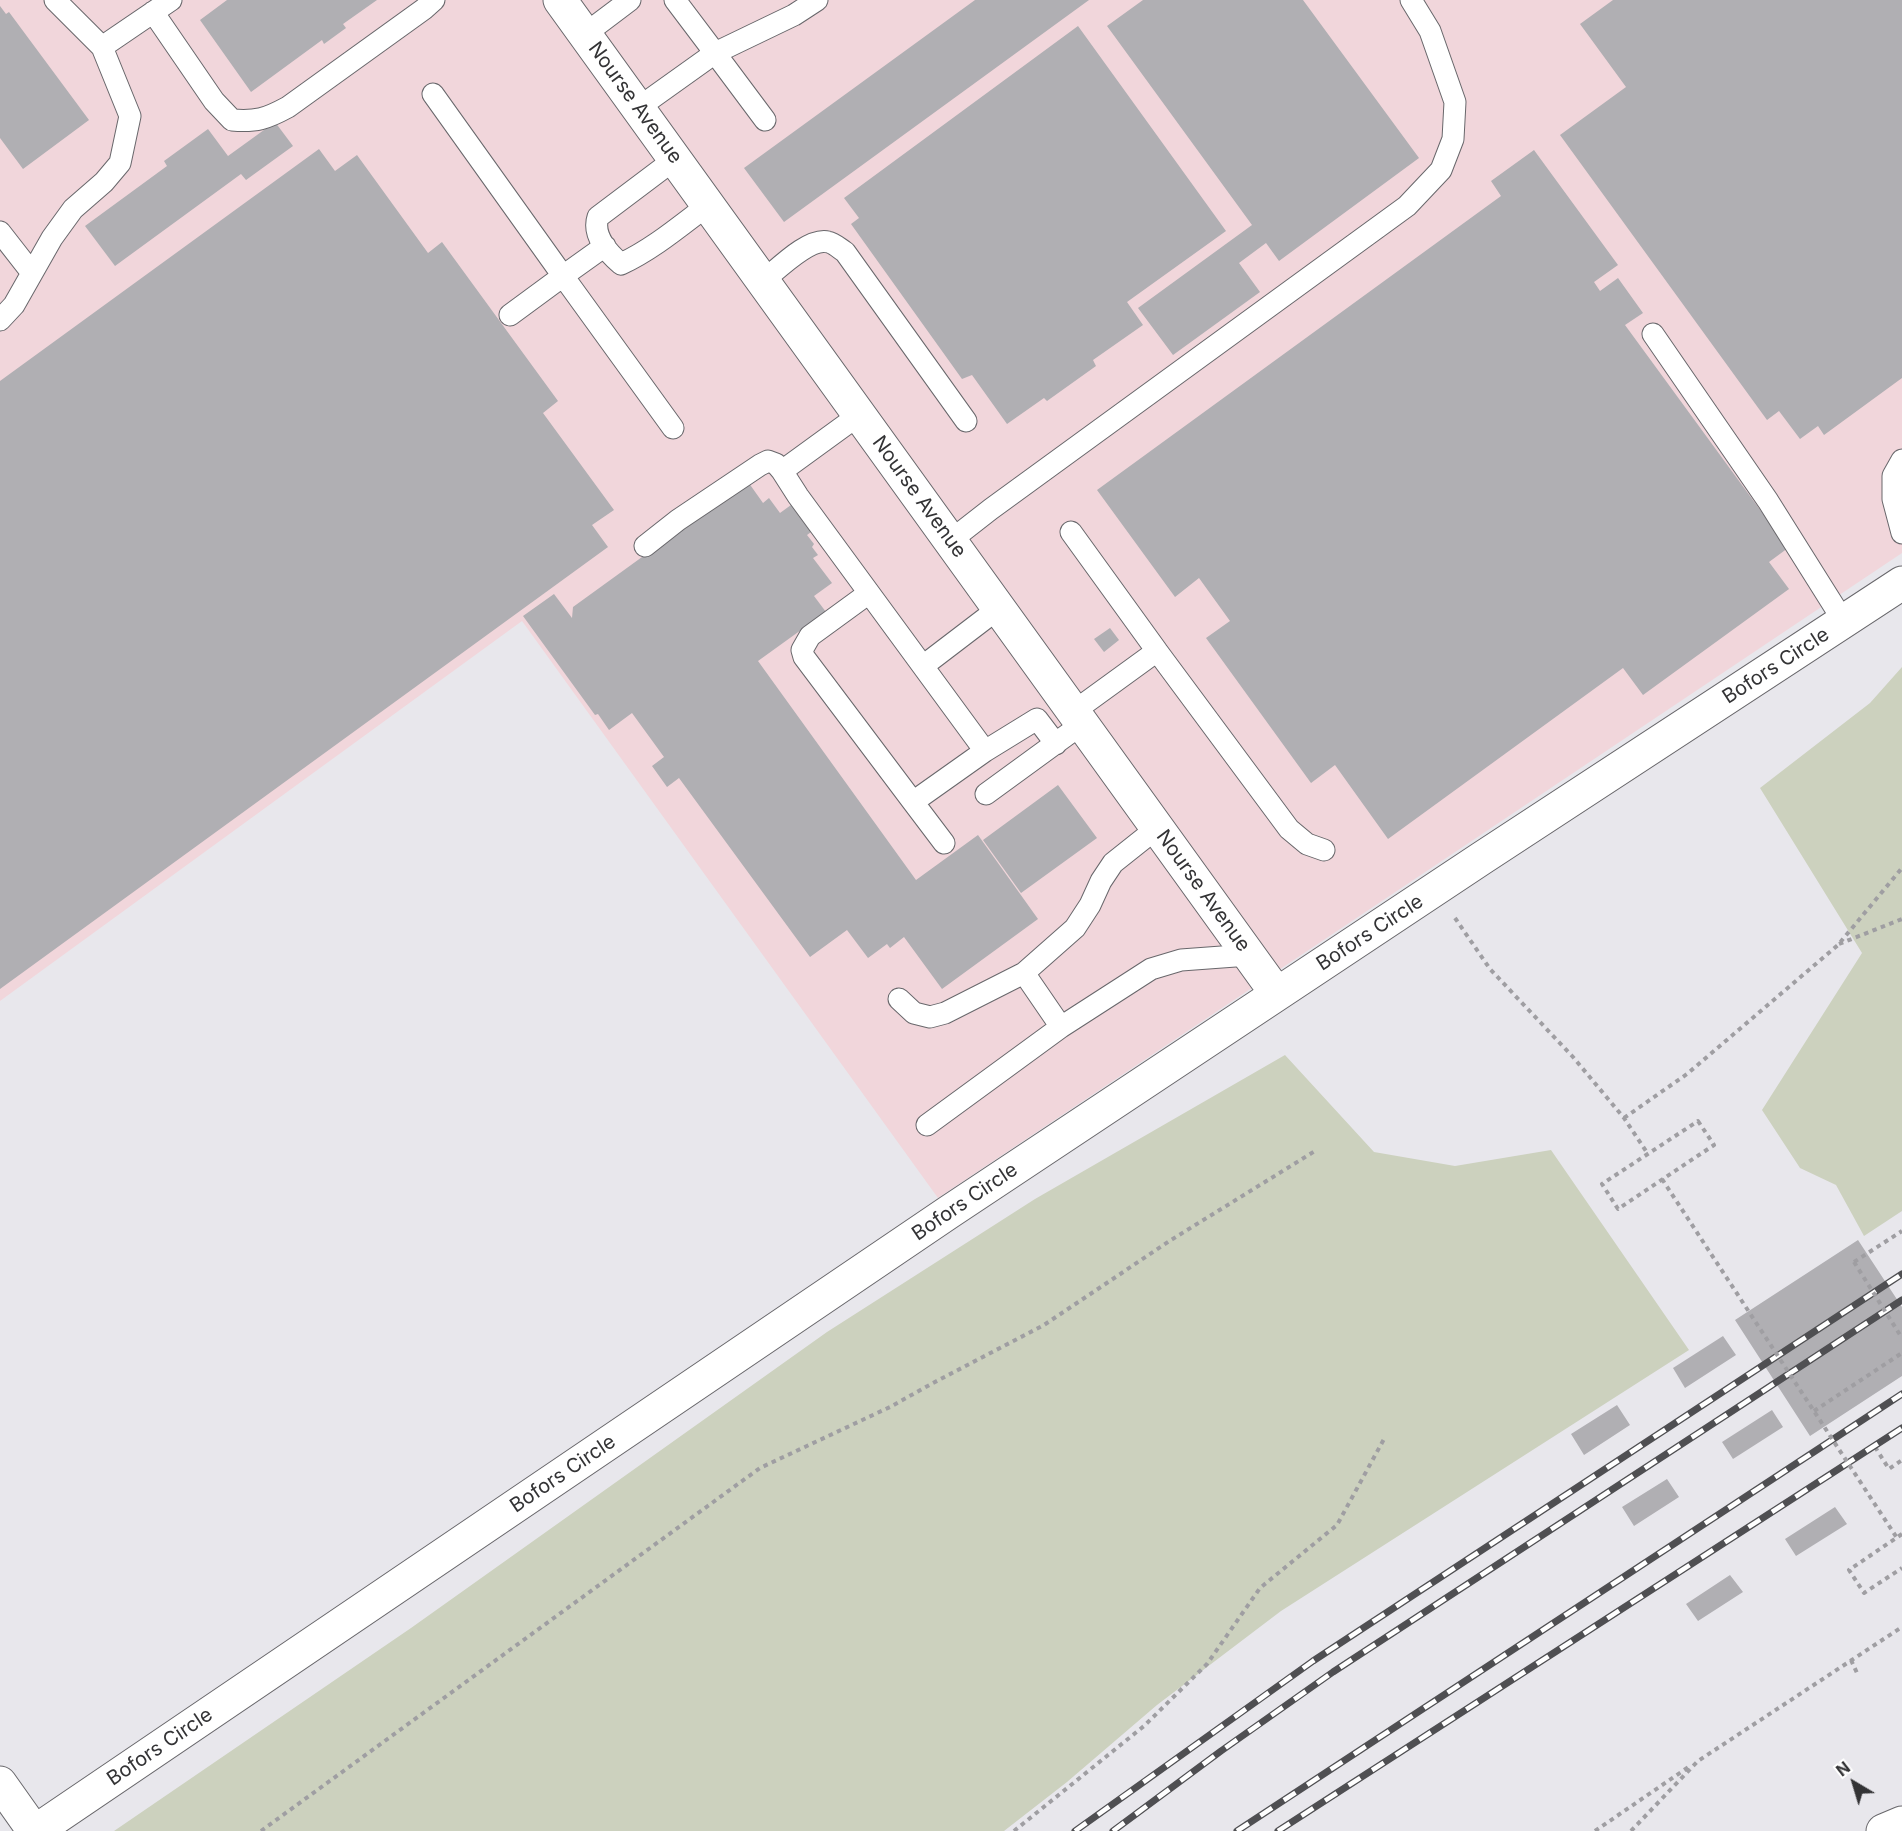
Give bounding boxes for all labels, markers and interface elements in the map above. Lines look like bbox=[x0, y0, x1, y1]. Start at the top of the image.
street label: Nourse Avenue bbox=[583, 37, 687, 169]
street label: Nourse Avenue bbox=[867, 431, 971, 563]
street label: Bofors Circle bbox=[1718, 623, 1834, 709]
street label: Nourse Avenue bbox=[1151, 825, 1255, 957]
street label: Bofors Circle bbox=[1312, 890, 1428, 976]
street label: Bofors Circle bbox=[908, 1158, 1022, 1246]
street label: Bofors Circle bbox=[506, 1430, 620, 1518]
street label: Bofors Circle bbox=[103, 1703, 217, 1791]
north arrow bbox=[1824, 1753, 1884, 1813]
text: N bbox=[1832, 1757, 1854, 1780]

